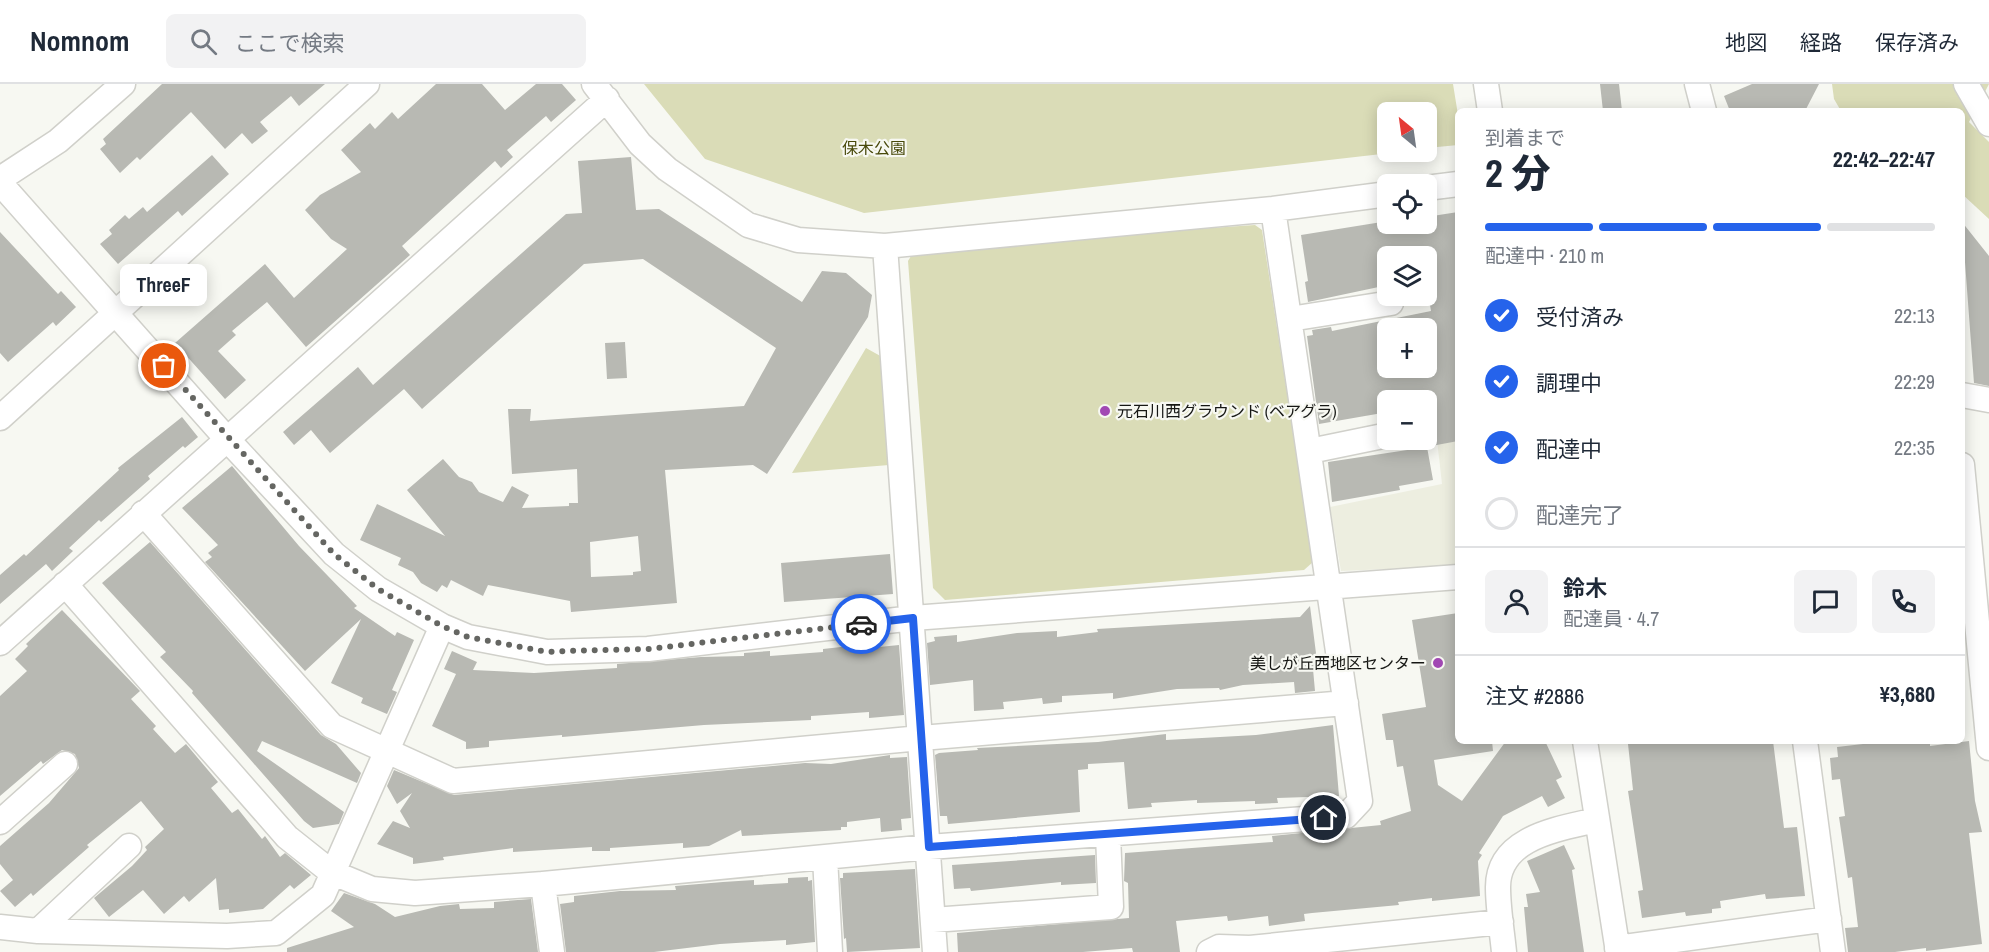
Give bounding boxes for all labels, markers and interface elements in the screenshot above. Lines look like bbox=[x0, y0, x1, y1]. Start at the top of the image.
search box bbox=[166, 14, 586, 68]
text: Nomnom bbox=[30, 22, 130, 60]
icon: search bbox=[187, 25, 220, 58]
text: ここで検索 bbox=[235, 28, 345, 58]
text: 地図 bbox=[1725, 28, 1767, 57]
text: 経路 bbox=[1800, 28, 1842, 57]
text: 保存済み bbox=[1875, 28, 1959, 57]
north arrow bbox=[1377, 102, 1437, 162]
map controls bbox=[1377, 102, 1437, 450]
text: 到着まで bbox=[1485, 124, 1565, 151]
park label: 保木公園 bbox=[842, 137, 906, 159]
text: 22:42–22:47 bbox=[1833, 144, 1935, 174]
text: 2 分 bbox=[1485, 147, 1551, 199]
button: locate bbox=[1377, 174, 1437, 234]
text: 配達中 · 210 m bbox=[1485, 242, 1604, 269]
button: layers bbox=[1377, 246, 1437, 306]
callout: ThreeF bbox=[120, 264, 207, 306]
text: ThreeF bbox=[136, 271, 191, 298]
icon: check bbox=[1485, 299, 1518, 332]
text: 受付済み bbox=[1536, 302, 1624, 332]
text: 22:13 bbox=[1894, 302, 1935, 329]
button: + bbox=[1377, 318, 1437, 378]
pin bbox=[138, 340, 189, 391]
icon: bag bbox=[147, 349, 180, 382]
icon: check bbox=[1485, 365, 1518, 398]
text: 調理中 bbox=[1536, 368, 1602, 398]
text: 22:29 bbox=[1894, 368, 1935, 395]
button: − bbox=[1377, 390, 1437, 450]
place label: 元石川西グラウンド (ベアグラ) bbox=[1117, 400, 1337, 422]
marker: 元石川西グラウンド (ベアグラ) bbox=[1098, 404, 1112, 418]
icon: check bbox=[1485, 431, 1518, 464]
text: 配達中 bbox=[1536, 434, 1602, 464]
text: 22:35 bbox=[1894, 434, 1935, 461]
text: 配達完了 bbox=[1536, 500, 1624, 530]
button: person bbox=[1485, 570, 1548, 633]
button: chat bbox=[1794, 570, 1857, 633]
button: phone bbox=[1872, 570, 1935, 633]
text: 鈴木 bbox=[1563, 573, 1607, 603]
courier bbox=[831, 594, 891, 654]
text: 配達員 · 4.7 bbox=[1563, 605, 1659, 632]
icon: car bbox=[845, 608, 878, 641]
place label: 美しが丘西地区センター bbox=[1250, 652, 1426, 674]
marker: 美しが丘西地区センター bbox=[1431, 656, 1445, 670]
text: ¥3,680 bbox=[1880, 679, 1935, 709]
text: 注文 #2886 bbox=[1485, 681, 1584, 711]
pin bbox=[1298, 792, 1349, 843]
icon: home bbox=[1307, 801, 1340, 834]

